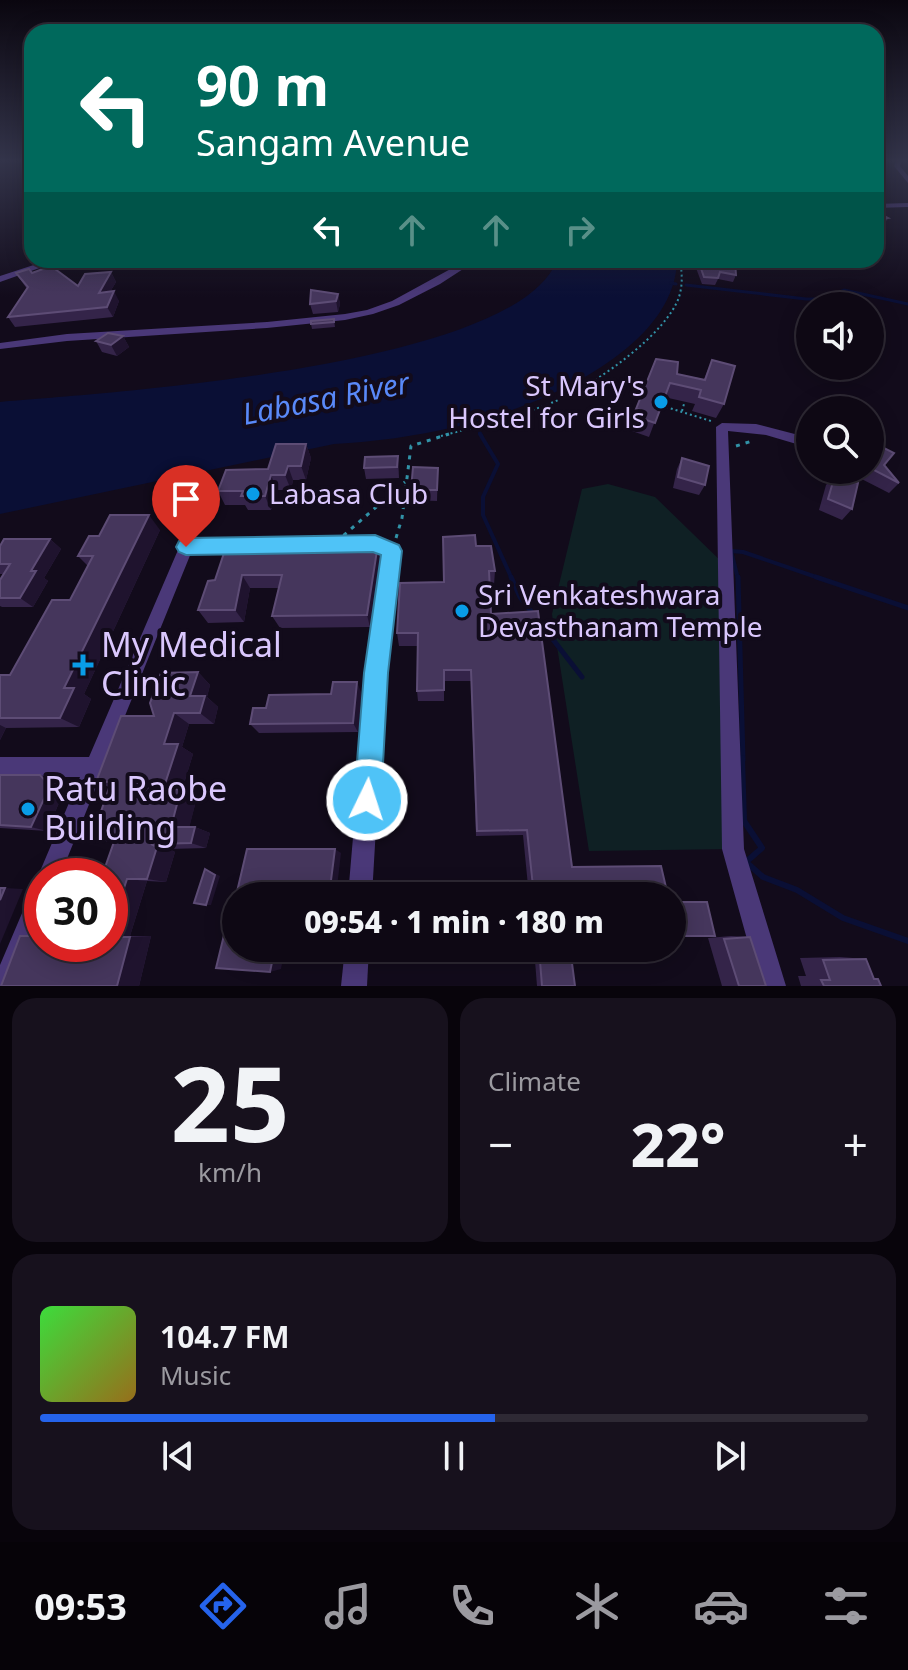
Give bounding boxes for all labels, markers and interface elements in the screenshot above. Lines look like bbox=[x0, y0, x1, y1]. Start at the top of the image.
text: 90 m bbox=[196, 46, 329, 122]
icon: left bbox=[64, 56, 168, 160]
text: Sangam Avenue bbox=[196, 118, 470, 167]
icon: left bbox=[306, 208, 350, 252]
icon: ahead bbox=[390, 208, 434, 252]
icon: ahead bbox=[474, 208, 518, 252]
icon: right bbox=[558, 208, 602, 252]
map controls bbox=[796, 292, 884, 484]
button: sound bbox=[796, 292, 884, 380]
water label: Labasa River bbox=[239, 361, 414, 434]
place label: St Mary's Hostel for Girls bbox=[448, 366, 645, 436]
marker: St Mary's Hostel for Girls bbox=[652, 393, 670, 411]
button: search bbox=[796, 396, 884, 484]
pin bbox=[152, 465, 220, 547]
place label: Labasa Club bbox=[269, 474, 428, 512]
icon: arrive bbox=[164, 477, 208, 521]
marker: Labasa Club bbox=[244, 485, 262, 503]
place label: Sri Venkateshwara Devasthanam Temple bbox=[478, 575, 762, 645]
marker: Sri Venkateshwara Devasthanam Temple bbox=[453, 602, 471, 620]
place label: My Medical Clinic bbox=[101, 621, 282, 706]
marker: My Medical Clinic bbox=[72, 654, 94, 676]
position arrow bbox=[325, 758, 409, 842]
place label: Ratu Raobe Building bbox=[44, 765, 227, 850]
marker: Ratu Raobe Building bbox=[19, 800, 37, 818]
speed limit sign: 30 bbox=[24, 858, 128, 962]
text: 09:54 · 1 min · 180 m bbox=[304, 901, 604, 942]
text: 25 bbox=[171, 1031, 289, 1172]
text: Climate bbox=[488, 1063, 581, 1099]
text: 22° bbox=[631, 1103, 725, 1185]
text: − bbox=[488, 1114, 513, 1174]
text: + bbox=[843, 1114, 868, 1174]
text: km/h bbox=[198, 1154, 262, 1190]
text: 104.7 FM bbox=[160, 1316, 290, 1357]
text: Music bbox=[160, 1357, 231, 1393]
icon: previous bbox=[156, 1434, 200, 1478]
icon: pause bbox=[432, 1434, 476, 1478]
icon: next bbox=[708, 1434, 752, 1478]
icon: directions bbox=[195, 1578, 251, 1634]
icon: music bbox=[320, 1578, 376, 1634]
icon: phone bbox=[444, 1578, 500, 1634]
icon: climate bbox=[569, 1578, 625, 1634]
icon: car bbox=[693, 1578, 749, 1634]
icon: filters bbox=[818, 1578, 874, 1634]
text: 09:53 bbox=[34, 1582, 127, 1631]

